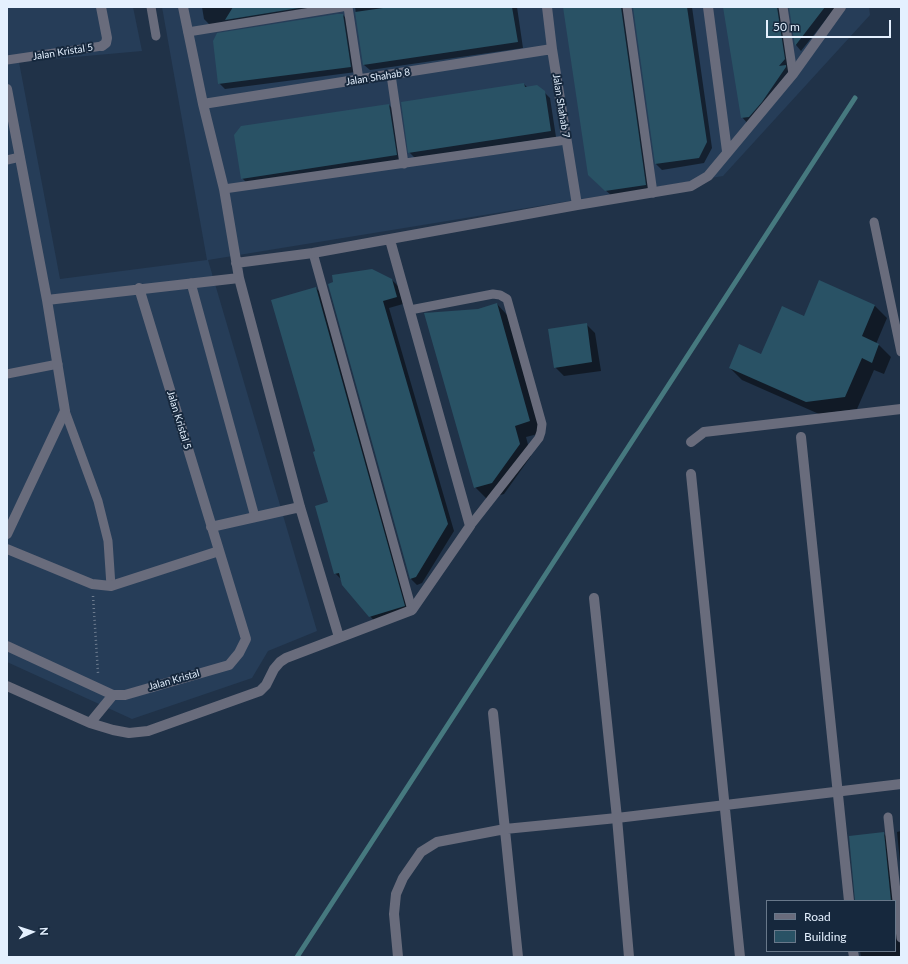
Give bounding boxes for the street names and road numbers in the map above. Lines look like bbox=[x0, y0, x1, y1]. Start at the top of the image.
street label: Jalan Kristal 5 bbox=[32, 41, 94, 63]
street label: Jalan Shahab 8 bbox=[345, 66, 411, 88]
street label: Jalan Shahab 7 bbox=[550, 73, 572, 139]
street label: Jalan Kristal 5 bbox=[164, 389, 194, 451]
street label: Jalan Kristal bbox=[147, 667, 201, 693]

